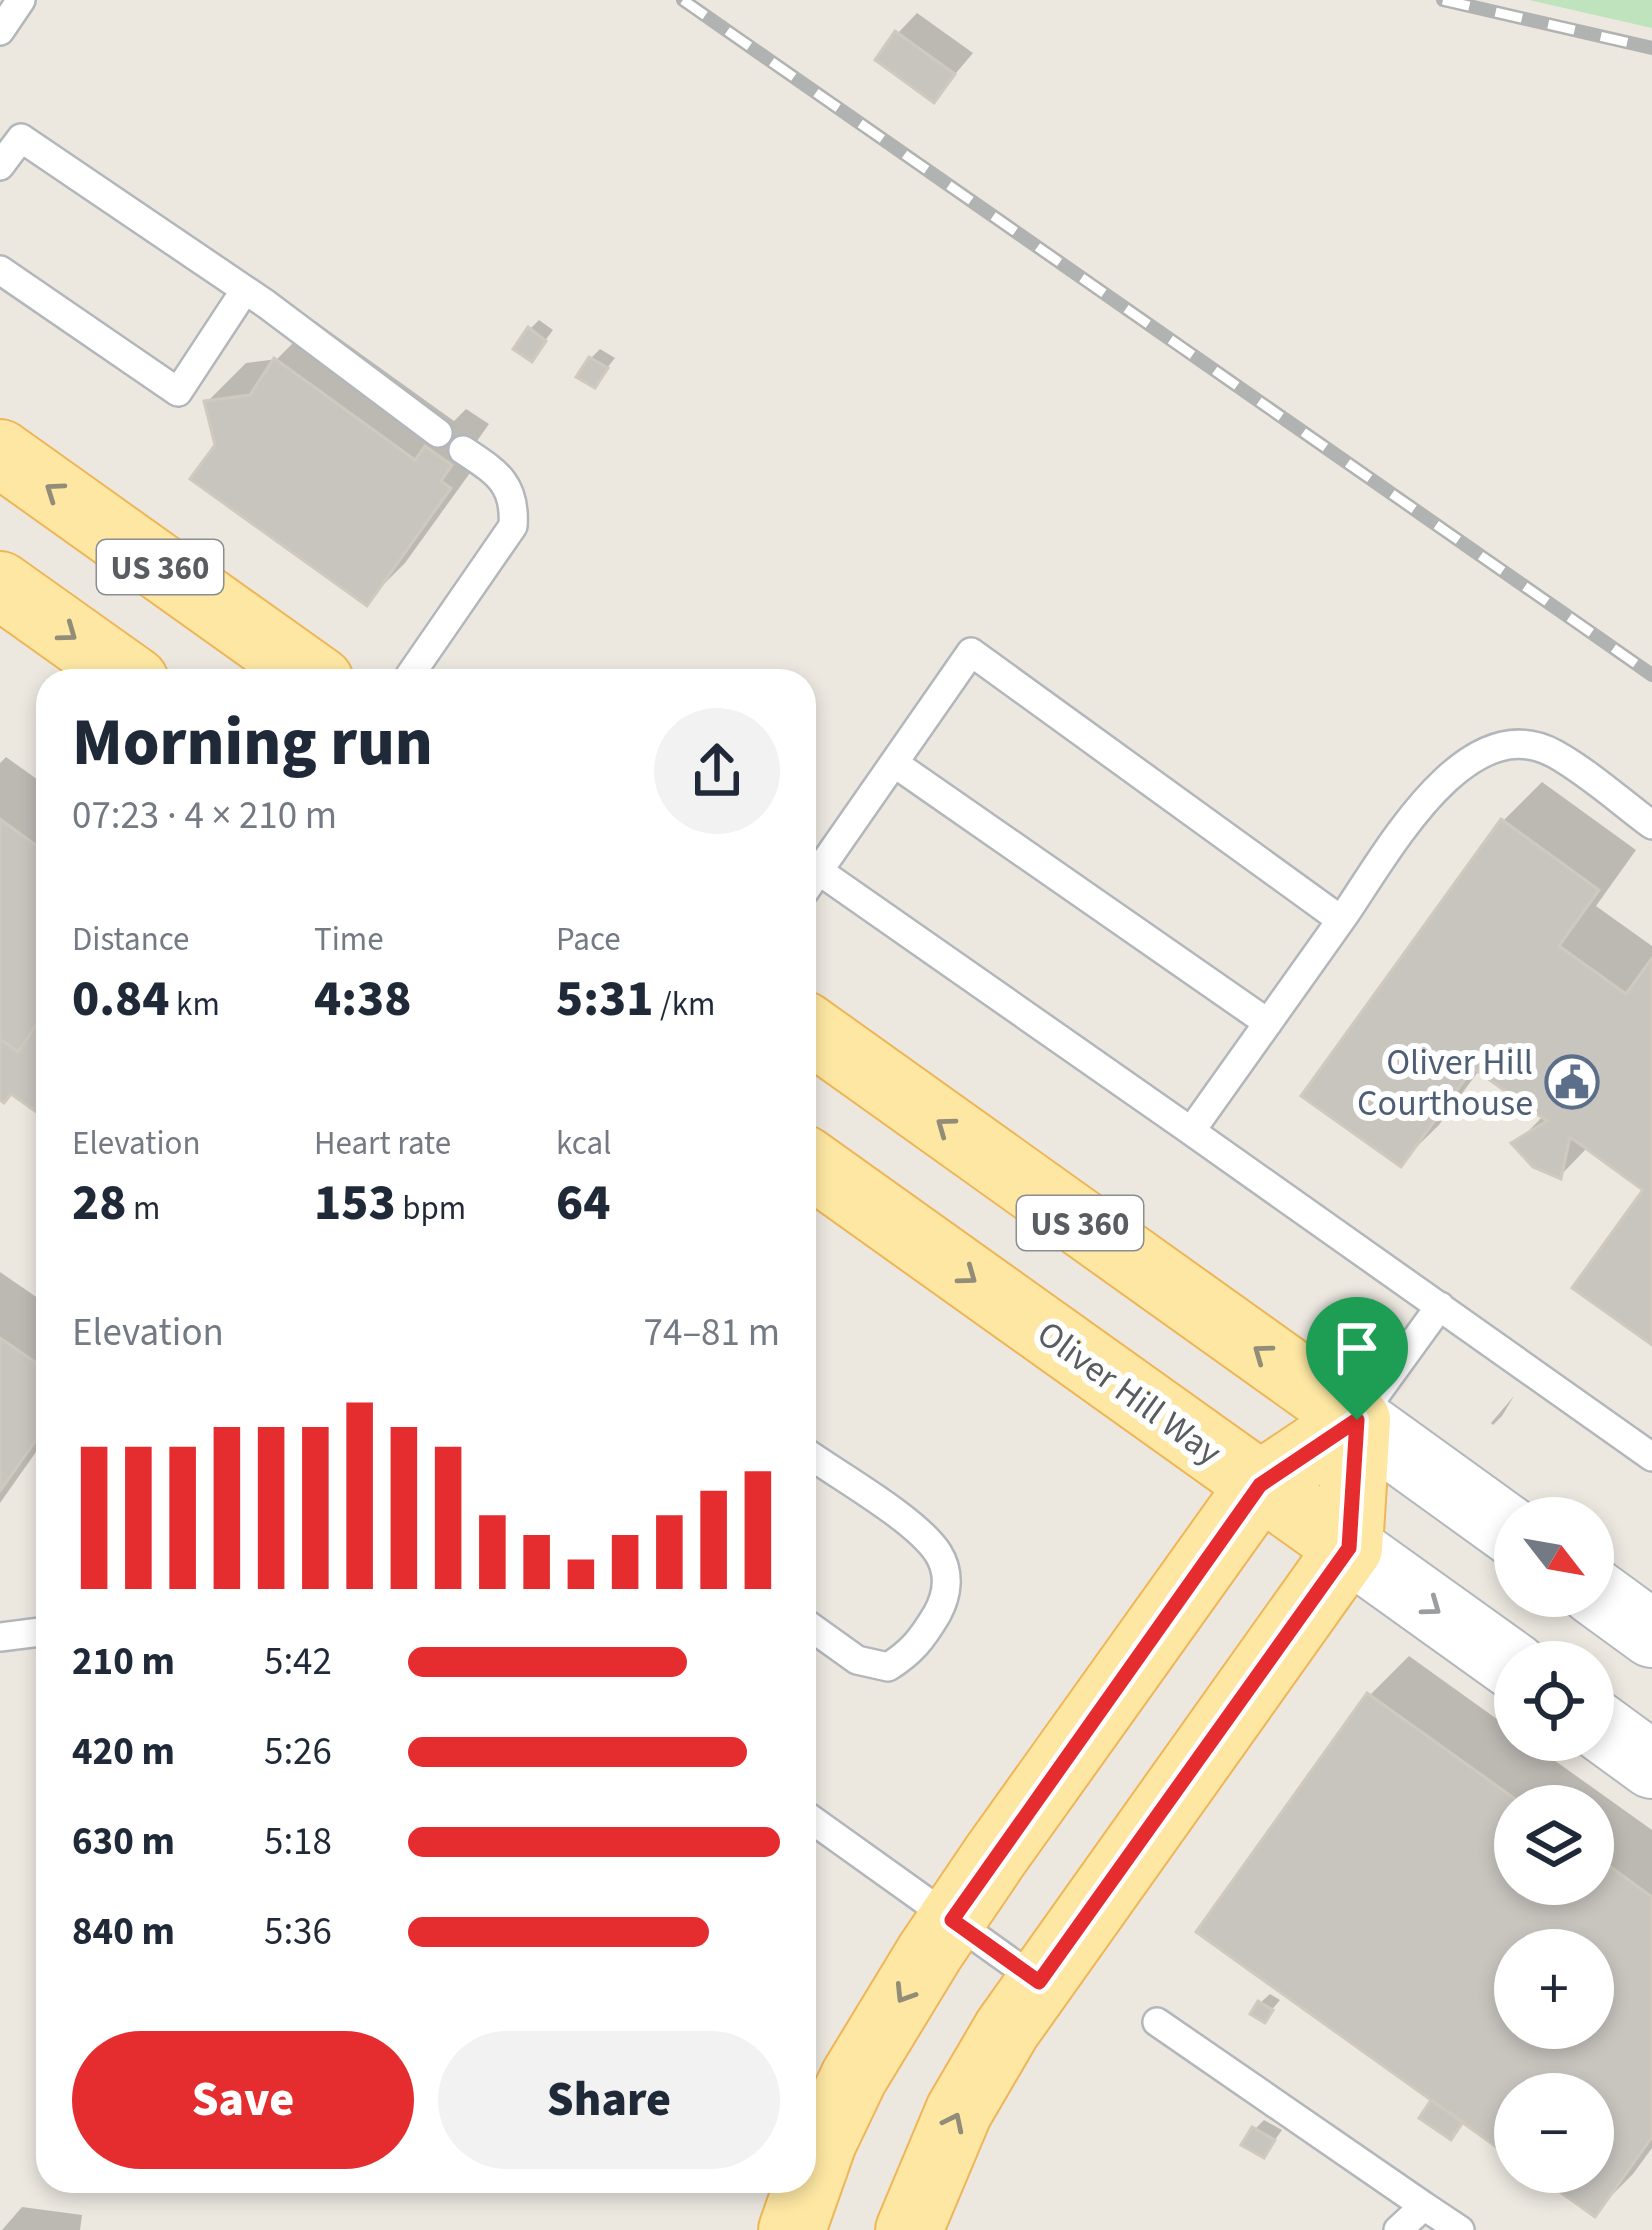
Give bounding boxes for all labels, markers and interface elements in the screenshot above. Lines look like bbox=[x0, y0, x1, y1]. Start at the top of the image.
one-way arrow bbox=[45, 483, 67, 505]
road number: US 360 bbox=[97, 540, 223, 594]
one-way arrow bbox=[55, 619, 77, 641]
text: Morning run bbox=[72, 696, 433, 790]
button: share bbox=[654, 708, 780, 834]
text: 07:23 · 4 × 210 m bbox=[72, 788, 337, 844]
text: Distance bbox=[72, 916, 189, 963]
text: Time bbox=[314, 916, 384, 963]
text: Pace bbox=[556, 916, 621, 963]
text: 0.84 bbox=[72, 963, 170, 1035]
text: 4:38 bbox=[314, 963, 412, 1035]
text: 5:31 bbox=[556, 963, 654, 1035]
text: km bbox=[170, 981, 220, 1028]
text: /km bbox=[654, 981, 715, 1028]
place label: Oliver Hill Courthouse bbox=[1357, 1037, 1533, 1129]
public building icon: Oliver Hill Courthouse bbox=[1544, 1054, 1600, 1110]
one-way arrow bbox=[936, 1118, 958, 1140]
text: Elevation bbox=[72, 1120, 201, 1167]
text: Heart rate bbox=[314, 1120, 451, 1167]
text: kcal bbox=[556, 1120, 612, 1167]
text: 28 bbox=[72, 1167, 126, 1239]
text: 153 bbox=[314, 1167, 396, 1239]
text: 64 bbox=[556, 1167, 610, 1239]
text: m bbox=[126, 1185, 160, 1232]
text: bpm bbox=[396, 1185, 466, 1232]
road number: US 360 bbox=[1017, 1196, 1143, 1250]
one-way arrow bbox=[954, 1262, 976, 1284]
pin bbox=[1306, 1297, 1408, 1420]
text: Elevation bbox=[72, 1305, 224, 1361]
text: 74–81 m bbox=[644, 1305, 780, 1361]
street label: Oliver Hill Way bbox=[1026, 1309, 1232, 1478]
icon: arrive bbox=[1324, 1315, 1390, 1381]
one-way arrow bbox=[1254, 1345, 1275, 1367]
north arrow bbox=[1494, 1497, 1614, 1617]
map controls bbox=[1494, 1497, 1614, 2193]
one-way arrow bbox=[1419, 1593, 1440, 1615]
text: 210 m bbox=[72, 1634, 175, 1690]
text: 5:42 bbox=[264, 1634, 332, 1690]
button: locate bbox=[1494, 1641, 1614, 1761]
text: 420 m bbox=[72, 1724, 175, 1780]
text: 5:26 bbox=[264, 1724, 332, 1780]
button: layers bbox=[1494, 1785, 1614, 1905]
text: 630 m bbox=[72, 1814, 175, 1870]
text: 5:18 bbox=[264, 1814, 332, 1870]
text: 840 m bbox=[72, 1904, 175, 1960]
text: 5:36 bbox=[264, 1904, 332, 1960]
button: + bbox=[1494, 1929, 1614, 2049]
one-way arrow bbox=[896, 1981, 918, 2003]
button: Save bbox=[72, 2031, 414, 2169]
button: Share bbox=[438, 2031, 780, 2169]
button: − bbox=[1494, 2073, 1614, 2193]
one-way arrow bbox=[940, 2113, 963, 2134]

